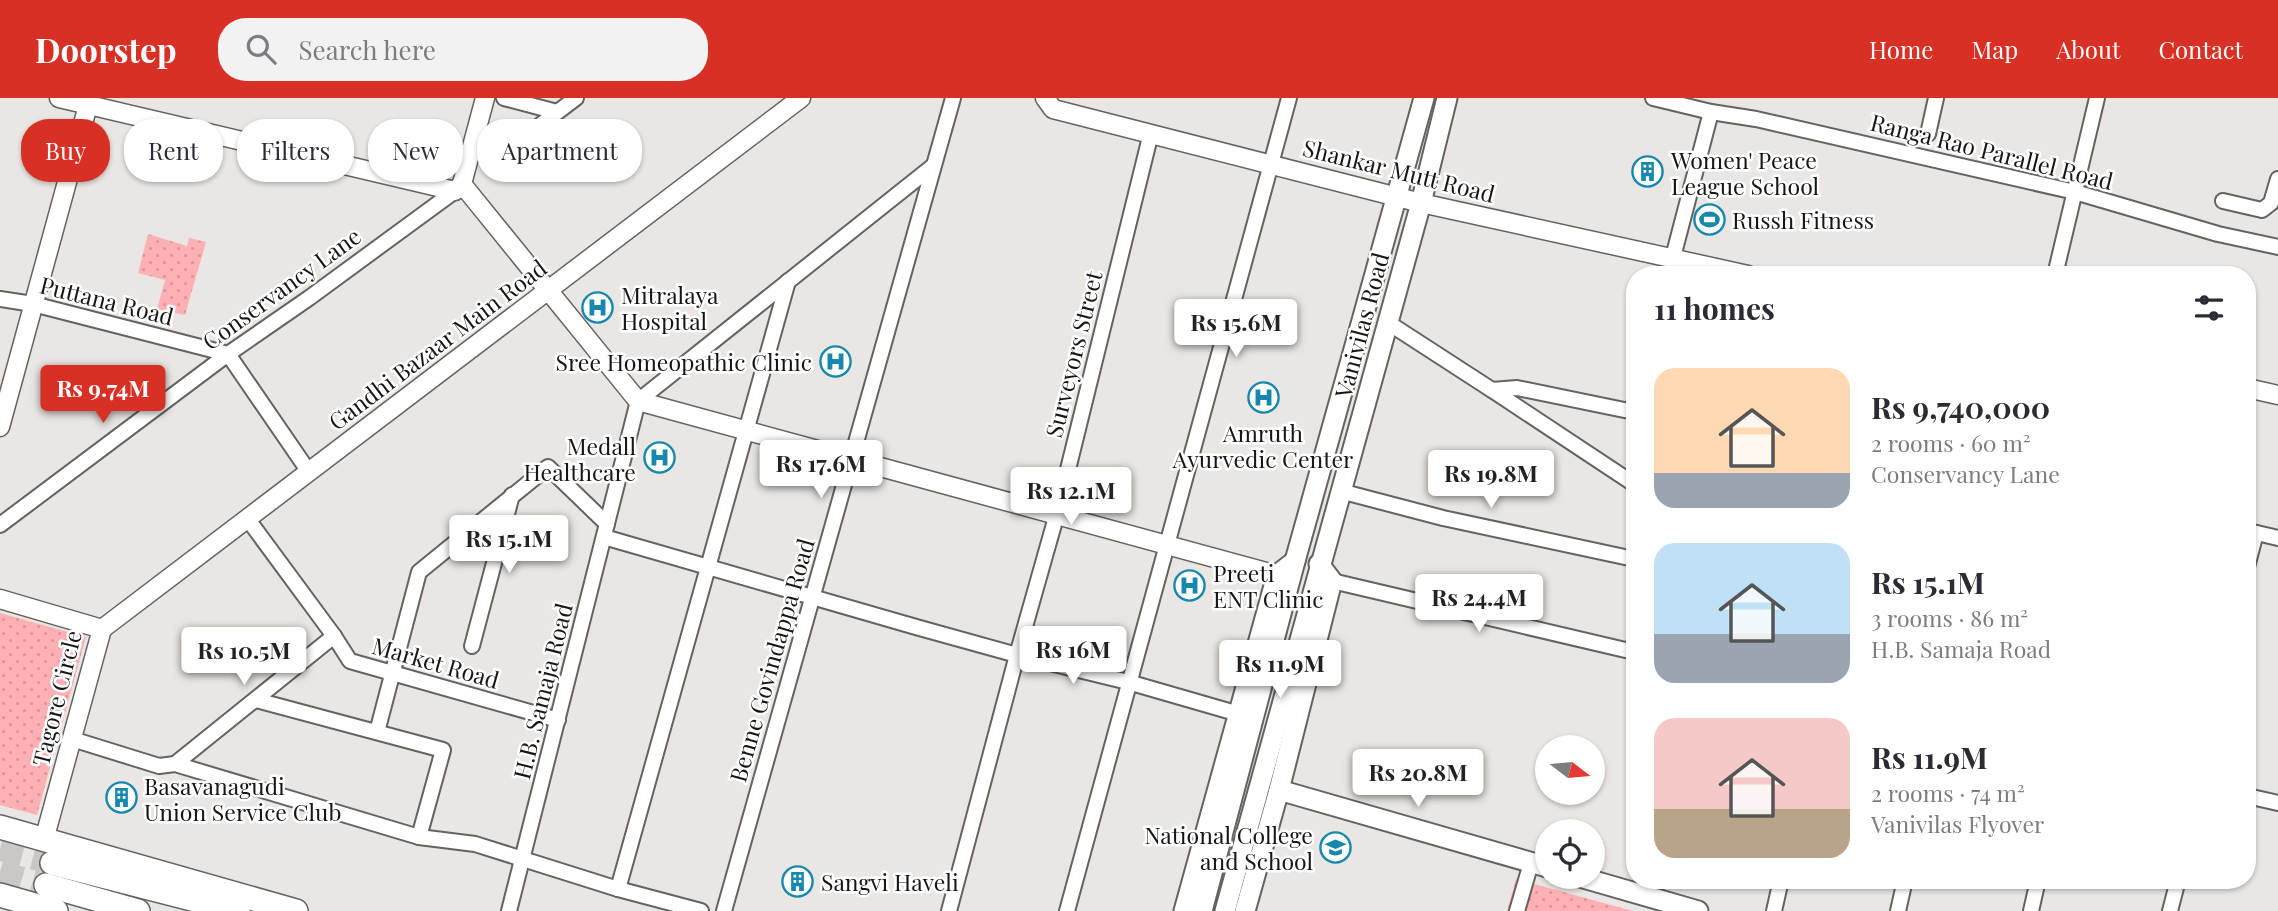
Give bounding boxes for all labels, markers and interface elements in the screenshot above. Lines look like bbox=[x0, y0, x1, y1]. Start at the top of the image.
search box bbox=[218, 18, 708, 81]
text: Doorstep bbox=[35, 27, 176, 71]
icon: search bbox=[242, 30, 280, 68]
text: Search here bbox=[298, 32, 436, 67]
text: Home bbox=[1869, 33, 1933, 65]
text: Map bbox=[1971, 33, 2018, 65]
text: About bbox=[2056, 33, 2120, 65]
text: Contact bbox=[2158, 33, 2243, 65]
street label: Ranga Rao Parallel Road bbox=[1867, 106, 2117, 196]
chip: Buy bbox=[21, 119, 110, 182]
chip: Rent bbox=[124, 119, 223, 182]
chip: Filters bbox=[237, 119, 354, 182]
chip: New bbox=[368, 119, 463, 182]
chip: Apartment bbox=[477, 119, 642, 182]
street label: Shankar Mutt Road bbox=[1300, 131, 1498, 209]
place label: Women' Peace League School bbox=[1670, 144, 1820, 201]
building icon: Women' Peace League School bbox=[1631, 155, 1665, 189]
sports icon: Russh Fitness bbox=[1692, 202, 1726, 236]
place label: Russh Fitness bbox=[1732, 204, 1874, 235]
street label: Conservancy Lane bbox=[195, 220, 367, 356]
street label: Vanivilas Road bbox=[1326, 249, 1395, 402]
street label: Gandhi Bazaar Main Road bbox=[322, 252, 552, 436]
street label: Surveyors Street bbox=[1037, 267, 1109, 440]
street label: Puttana Road bbox=[37, 268, 177, 332]
place label: Mitralaya Hospital bbox=[621, 279, 719, 336]
text: 11 homes bbox=[1654, 288, 1775, 328]
icon: filters bbox=[2190, 289, 2228, 327]
hospital icon: Mitralaya Hospital bbox=[581, 290, 615, 324]
pin: Rs 15.6M bbox=[1164, 300, 1308, 359]
text: Rs 15.6M bbox=[1190, 306, 1282, 337]
hospital icon: Sree Homeopathic Clinic bbox=[818, 344, 852, 378]
place label: Sree Homeopathic Clinic bbox=[556, 346, 812, 377]
pin: Rs 9.74M bbox=[31, 366, 175, 425]
text: Rs 9.74M bbox=[56, 372, 150, 403]
hospital icon: Amruth Ayurvedic Center bbox=[1246, 381, 1280, 415]
text: Rs 9,740,000 bbox=[1871, 387, 2050, 427]
icon: home bbox=[1710, 396, 1794, 480]
place label: Amruth Ayurvedic Center bbox=[1172, 417, 1353, 474]
text: 2 rooms · 60 m² bbox=[1871, 427, 2031, 458]
place label: Medall Healthcare bbox=[524, 430, 636, 487]
pin: Rs 17.6M bbox=[749, 440, 893, 500]
hospital icon: Medall Healthcare bbox=[642, 441, 676, 475]
text: Rs 17.6M bbox=[776, 447, 866, 478]
pin: Rs 19.8M bbox=[1419, 450, 1563, 510]
text: Rs 19.8M bbox=[1444, 457, 1538, 488]
text: Conservancy Lane bbox=[1871, 458, 2060, 489]
pin: Rs 12.1M bbox=[999, 468, 1143, 527]
text: Rs 12.1M bbox=[1026, 474, 1116, 505]
pin: Rs 15.1M bbox=[437, 516, 581, 575]
text: Rs 15.1M bbox=[465, 522, 553, 553]
street label: Benne Govindappa Road bbox=[721, 535, 821, 785]
place label: Preeti ENT Clinic bbox=[1213, 557, 1324, 614]
text: Rs 15.1M bbox=[1871, 562, 1985, 602]
hospital icon: Preeti ENT Clinic bbox=[1173, 568, 1207, 602]
icon: home bbox=[1710, 571, 1794, 655]
pin: Rs 24.4M bbox=[1407, 574, 1551, 634]
text: Rs 24.4M bbox=[1431, 581, 1527, 612]
street label: H.B. Samaja Road bbox=[505, 600, 579, 782]
text: 3 rooms · 86 m² bbox=[1871, 602, 2028, 633]
pin: Rs 16M bbox=[1016, 626, 1130, 686]
street label: Tagore Circle bbox=[24, 627, 88, 769]
pin: Rs 10.5M bbox=[172, 628, 316, 687]
street label: Market Road bbox=[369, 629, 503, 695]
text: Rs 16M bbox=[1036, 633, 1110, 664]
text: H.B. Samaja Road bbox=[1871, 633, 2051, 664]
text: Rs 10.5M bbox=[197, 634, 291, 665]
pin: Rs 11.9M bbox=[1208, 640, 1352, 700]
text: Rs 11.9M bbox=[1235, 647, 1325, 678]
north arrow bbox=[1535, 735, 1605, 805]
map controls bbox=[1535, 735, 1605, 889]
text: Rs 11.9M bbox=[1871, 737, 1988, 777]
icon: home bbox=[1710, 746, 1794, 830]
pin: Rs 20.8M bbox=[1346, 750, 1490, 809]
text: Rs 20.8M bbox=[1368, 756, 1468, 787]
place label: Basavanagudi Union Service Club bbox=[144, 770, 341, 827]
text: 2 rooms · 74 m² bbox=[1871, 777, 2025, 808]
building icon: Basavanagudi Union Service Club bbox=[104, 781, 138, 815]
text: Vanivilas Flyover bbox=[1871, 808, 2044, 839]
place label: National College and School bbox=[1145, 819, 1313, 876]
button: locate bbox=[1535, 819, 1605, 889]
school or university icon: National College and School bbox=[1319, 830, 1353, 864]
building icon: Sangvi Haveli bbox=[781, 864, 815, 898]
place label: Sangvi Haveli bbox=[821, 866, 959, 897]

